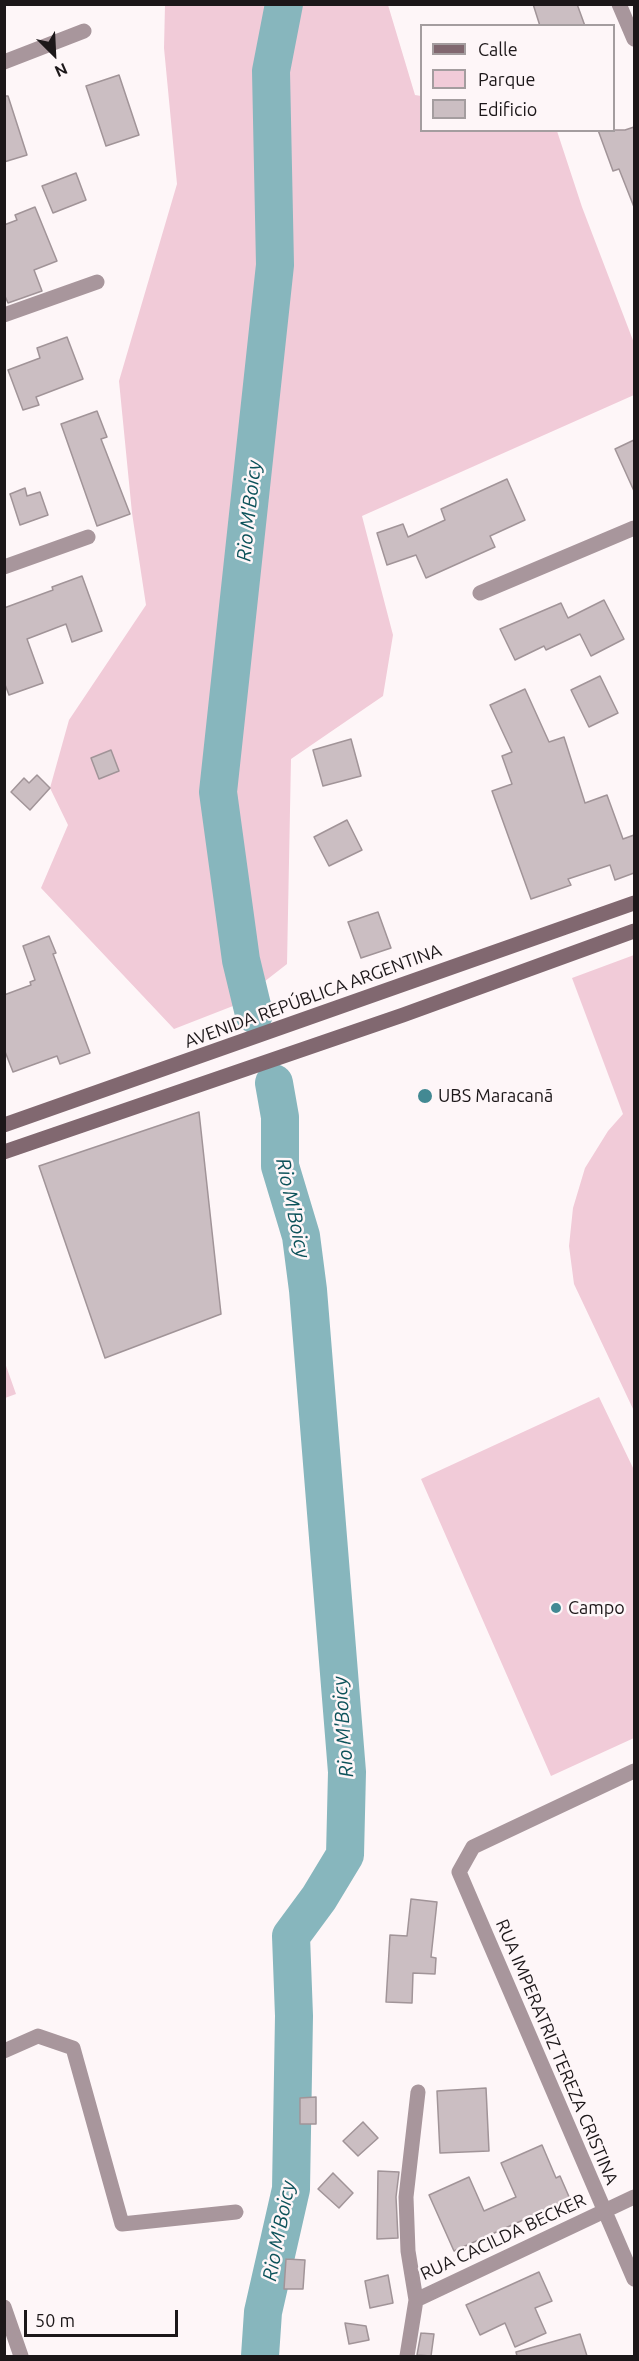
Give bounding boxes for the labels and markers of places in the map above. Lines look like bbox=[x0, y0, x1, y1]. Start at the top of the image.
place label: UBS Maracanã bbox=[438, 1085, 553, 1107]
marker: UBS Maracanã bbox=[416, 1087, 434, 1105]
place label: Campo bbox=[568, 1597, 625, 1619]
marker: Campo bbox=[549, 1601, 563, 1615]

